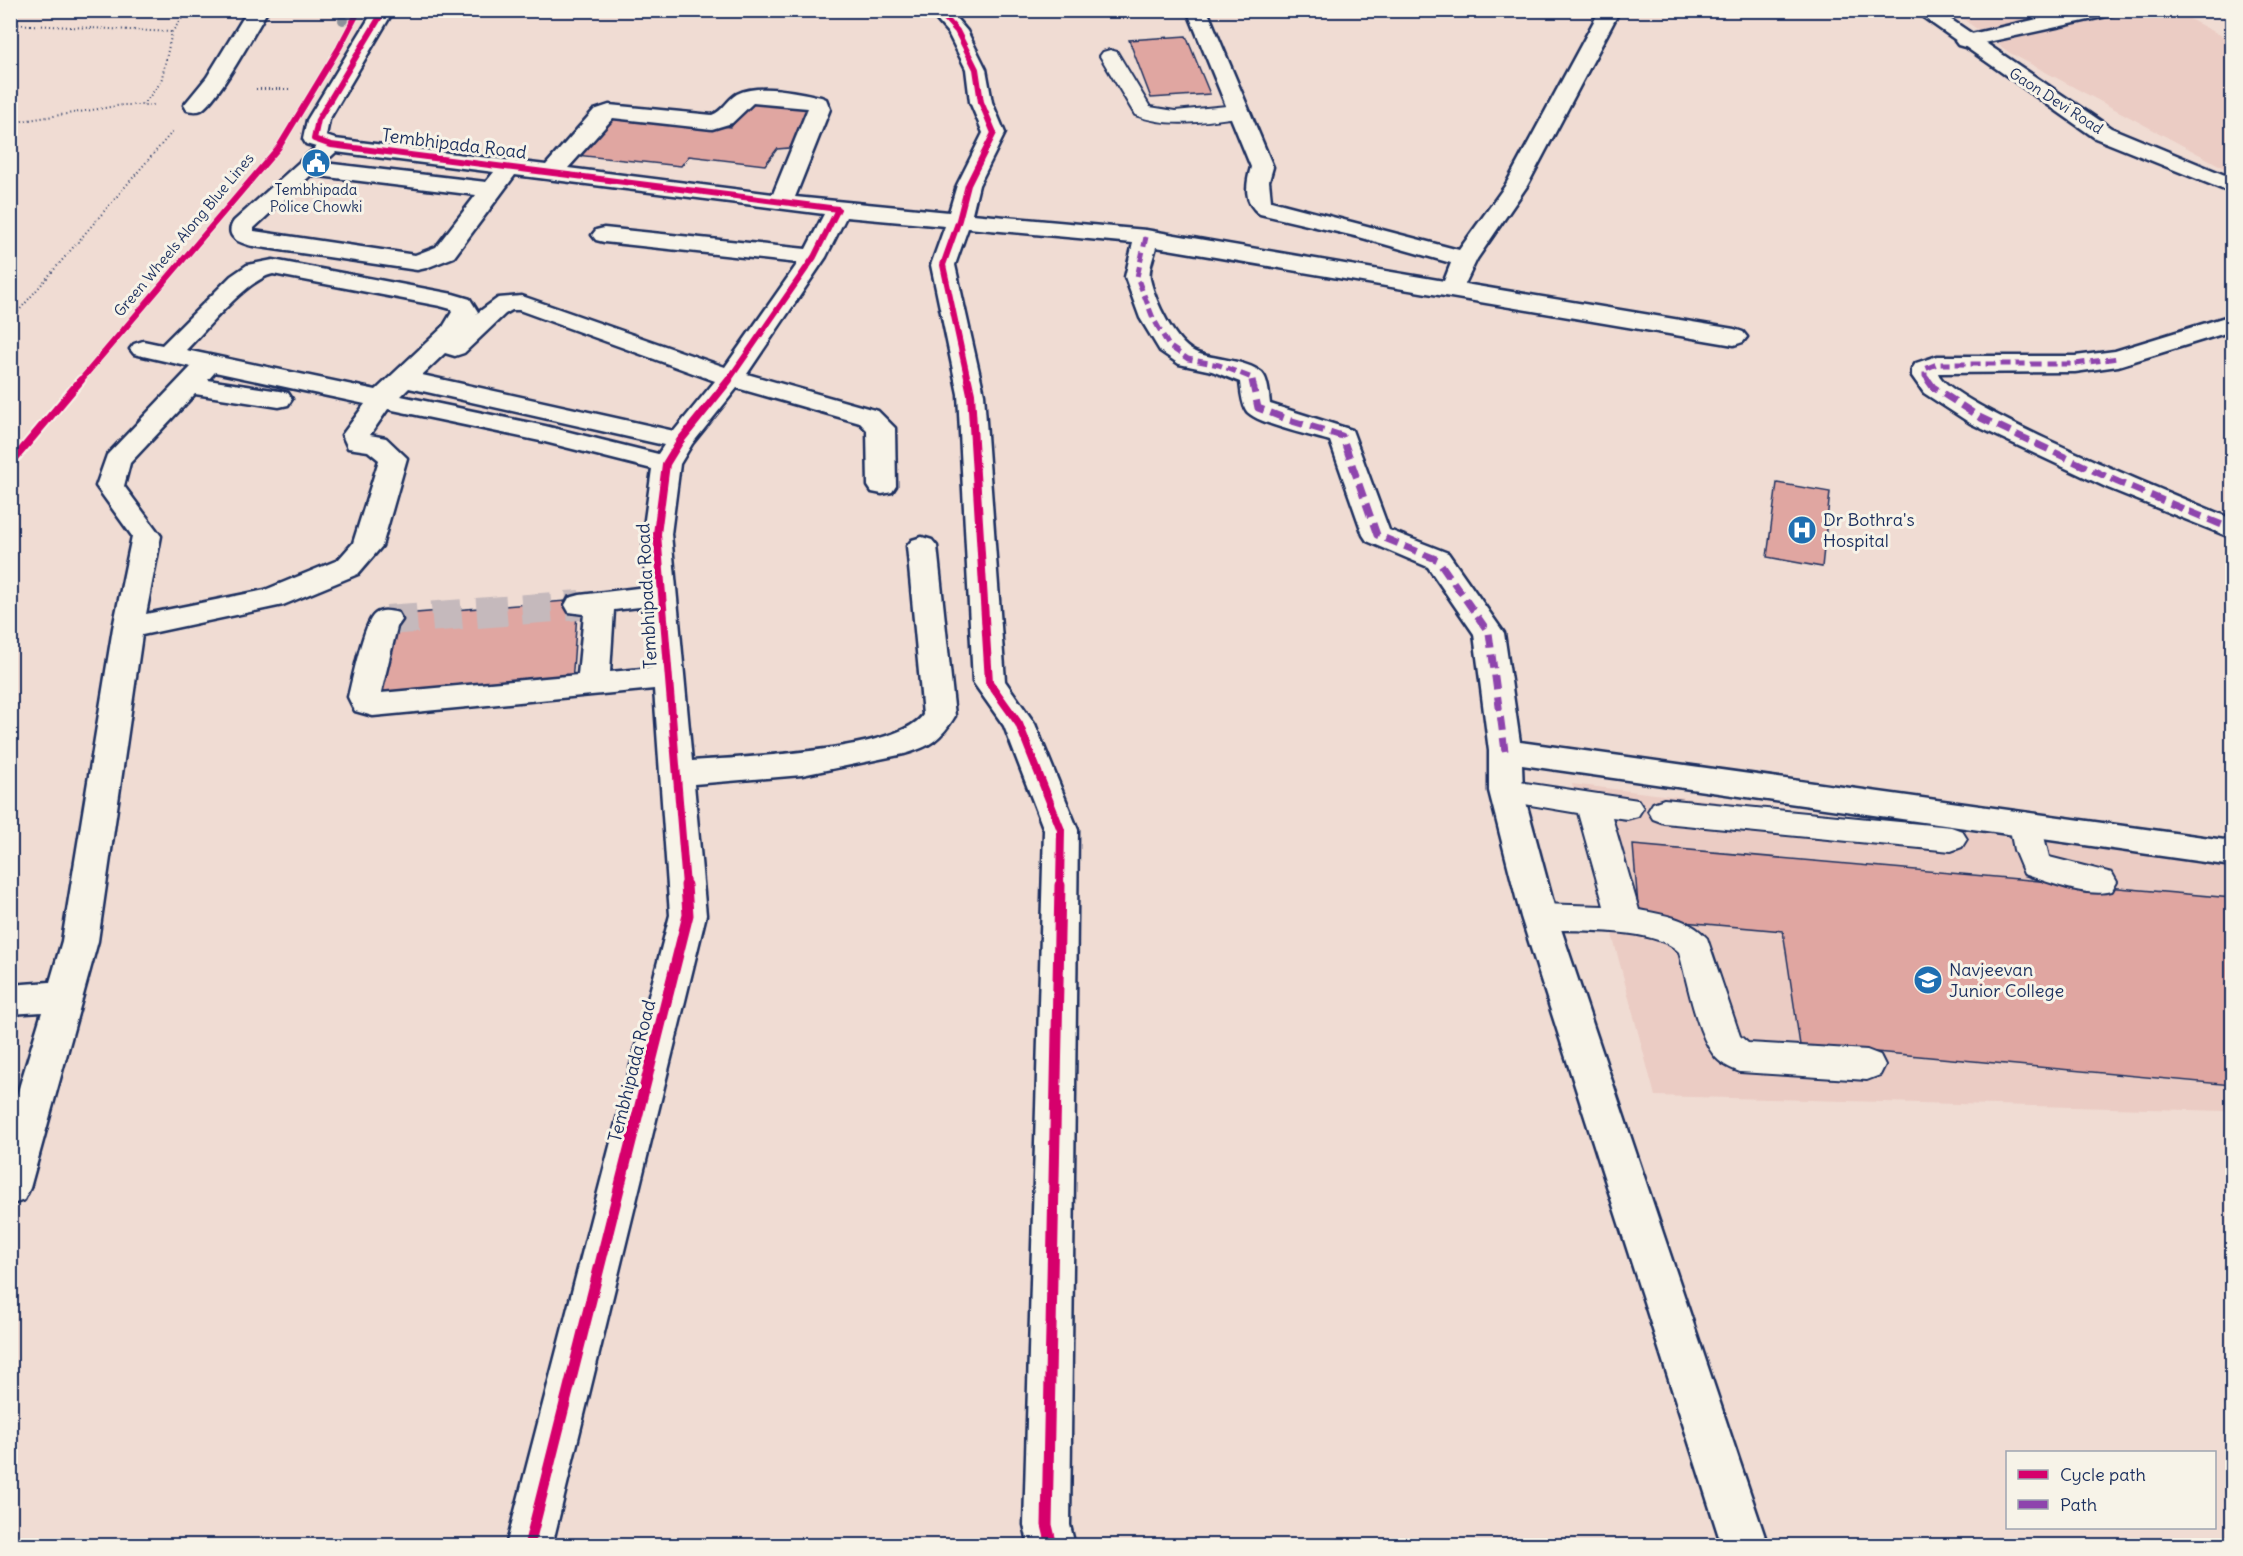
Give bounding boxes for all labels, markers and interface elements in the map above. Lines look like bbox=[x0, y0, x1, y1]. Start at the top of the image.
street label: Gaon Devi Road bbox=[2006, 63, 2107, 138]
street label: Tembhipada Road bbox=[380, 123, 528, 164]
public building icon: Tembhipada Police Chowki bbox=[300, 147, 332, 179]
street label: Green Wheels Along Blue Lines bbox=[110, 149, 258, 320]
place label: Tembhipada Police Chowki bbox=[270, 180, 362, 216]
place label: Dr Bothra's Hospital bbox=[1823, 508, 1915, 552]
hospital icon: Dr Bothra's Hospital bbox=[1786, 514, 1818, 546]
street label: Tembhipada Road bbox=[631, 522, 662, 669]
place label: Navjeevan Junior College bbox=[1949, 958, 2064, 1002]
school or university icon: Navjeevan Junior College bbox=[1912, 964, 1944, 996]
street label: Tembhipada Road bbox=[603, 997, 660, 1144]
legend bbox=[2006, 1451, 2216, 1529]
text: Cycle path bbox=[2060, 1463, 2146, 1486]
text: Path bbox=[2060, 1493, 2097, 1516]

